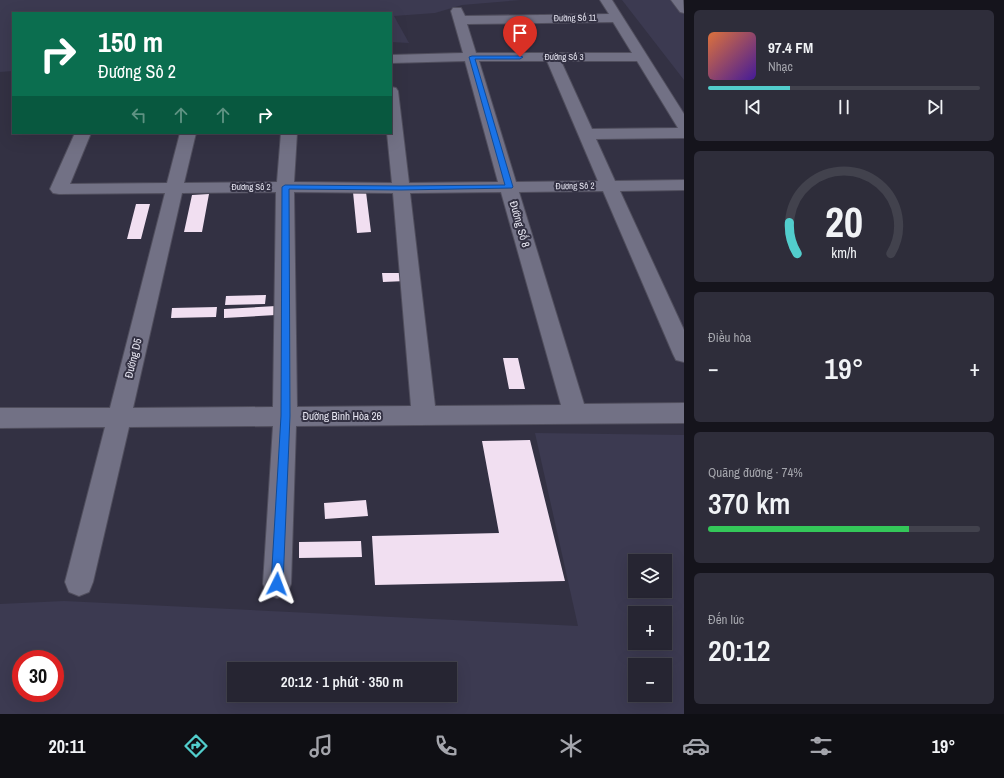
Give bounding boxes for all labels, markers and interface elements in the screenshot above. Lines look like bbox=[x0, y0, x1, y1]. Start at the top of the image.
street label: Đường Số 11 bbox=[554, 12, 596, 24]
pin bbox=[503, 16, 537, 57]
icon: arrive bbox=[509, 22, 531, 44]
text: 150 m bbox=[98, 23, 163, 61]
icon: right bbox=[32, 28, 84, 80]
text: 97.4 FM bbox=[768, 37, 813, 58]
street label: Đường Số 3 bbox=[545, 51, 583, 63]
text: Nhạc bbox=[768, 58, 793, 75]
text: Đương Sô 2 bbox=[98, 59, 176, 84]
icon: previous bbox=[742, 96, 764, 118]
icon: pause bbox=[833, 96, 855, 118]
icon: next bbox=[924, 96, 946, 118]
icon: left bbox=[128, 104, 150, 126]
icon: ahead bbox=[170, 104, 192, 126]
icon: ahead bbox=[212, 104, 234, 126]
icon: right bbox=[254, 104, 276, 126]
street label: Đương Sô 2 bbox=[555, 180, 595, 192]
street label: Đương Sô 2 bbox=[232, 181, 270, 193]
text: 20 bbox=[825, 194, 863, 250]
street label: Đường Số 8 bbox=[507, 199, 533, 249]
text: km/h bbox=[831, 243, 857, 262]
text: Điều hòa bbox=[708, 329, 751, 346]
street label: Đường D5 bbox=[121, 337, 145, 379]
text: 19° bbox=[824, 348, 864, 388]
text: − bbox=[708, 353, 719, 383]
text: + bbox=[969, 353, 980, 383]
street label: Đường Bình Hòa 26 bbox=[302, 409, 382, 423]
text: Quãng đường · 74% bbox=[708, 464, 803, 481]
text: 370 km bbox=[708, 483, 790, 523]
map controls bbox=[628, 554, 672, 702]
button: layers bbox=[628, 554, 672, 598]
position arrow bbox=[256, 563, 298, 605]
button: + bbox=[628, 606, 672, 650]
text: Đến lúc bbox=[708, 611, 744, 628]
text: 20:12 bbox=[708, 630, 770, 670]
speed limit sign: 30 bbox=[12, 650, 64, 702]
button: − bbox=[628, 658, 672, 702]
text: 20:12 · 1 phút · 350 m bbox=[281, 671, 403, 692]
icon: directions bbox=[182, 732, 210, 760]
icon: music bbox=[307, 732, 335, 760]
icon: phone bbox=[432, 732, 460, 760]
icon: climate bbox=[557, 732, 585, 760]
icon: car bbox=[682, 732, 710, 760]
icon: filters bbox=[807, 732, 835, 760]
text: 20:11 bbox=[48, 734, 85, 759]
text: 19° bbox=[932, 734, 955, 759]

